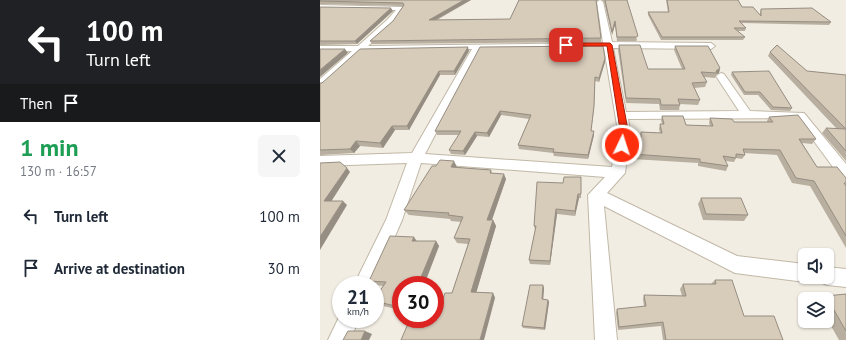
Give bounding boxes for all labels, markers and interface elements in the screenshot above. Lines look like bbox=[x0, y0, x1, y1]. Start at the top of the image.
text: 100 m bbox=[86, 12, 163, 49]
icon: left bbox=[20, 16, 72, 68]
pin bbox=[549, 28, 583, 62]
icon: arrive bbox=[555, 34, 577, 56]
text: Turn left bbox=[86, 48, 151, 71]
icon: arrive bbox=[60, 92, 82, 114]
text: Then bbox=[20, 94, 52, 113]
position arrow bbox=[601, 124, 643, 166]
text: 1 min bbox=[20, 132, 79, 163]
button: close bbox=[258, 135, 300, 177]
text: 130 m · 16:57 bbox=[20, 163, 97, 180]
icon: left bbox=[20, 205, 42, 227]
text: Turn left bbox=[54, 207, 108, 226]
text: 100 m bbox=[259, 207, 300, 226]
map controls bbox=[798, 248, 834, 328]
button: sound bbox=[798, 248, 834, 284]
icon: arrive bbox=[20, 257, 42, 279]
text: Arrive at destination bbox=[54, 259, 185, 278]
text: 30 m bbox=[267, 259, 300, 278]
speed limit sign: 30 bbox=[392, 276, 444, 328]
text: 21 bbox=[347, 284, 369, 310]
button: layers bbox=[798, 292, 834, 328]
text: km/h bbox=[347, 305, 369, 318]

